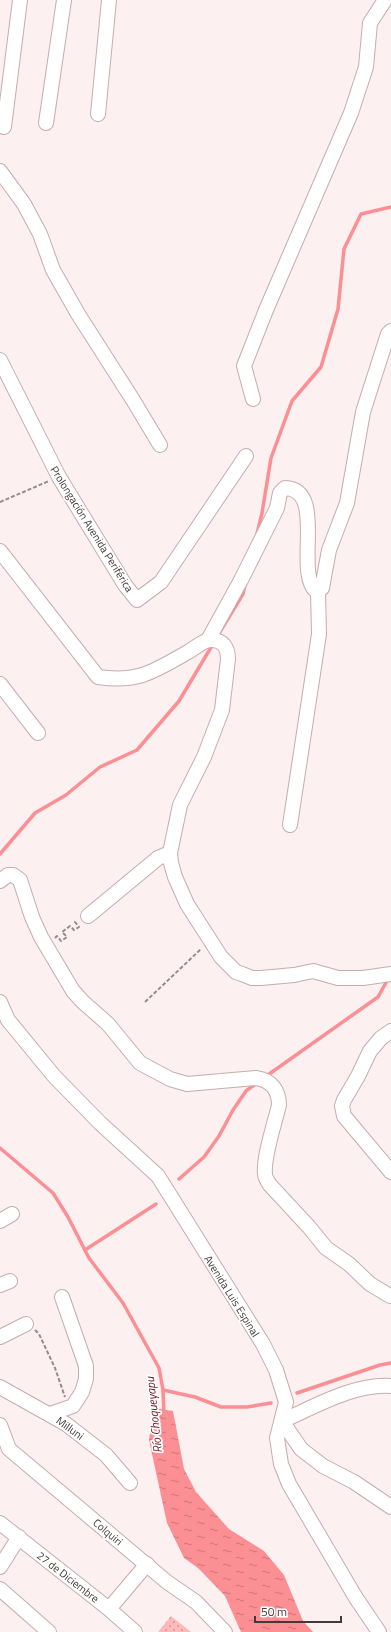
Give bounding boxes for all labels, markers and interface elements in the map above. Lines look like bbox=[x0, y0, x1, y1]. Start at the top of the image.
street label: Prolongación Avenida Periférica bbox=[47, 463, 138, 595]
street label: Avenida Luis Espinal bbox=[200, 1252, 264, 1340]
water label: Río Choqueyapu bbox=[140, 1375, 167, 1454]
street label: Milluni bbox=[53, 1412, 87, 1444]
street label: Colquiri bbox=[90, 1515, 126, 1549]
street label: 27 de Diciembre bbox=[34, 1548, 103, 1607]
scale bar bbox=[255, 1598, 341, 1624]
text: 50 m bbox=[261, 1602, 287, 1621]

